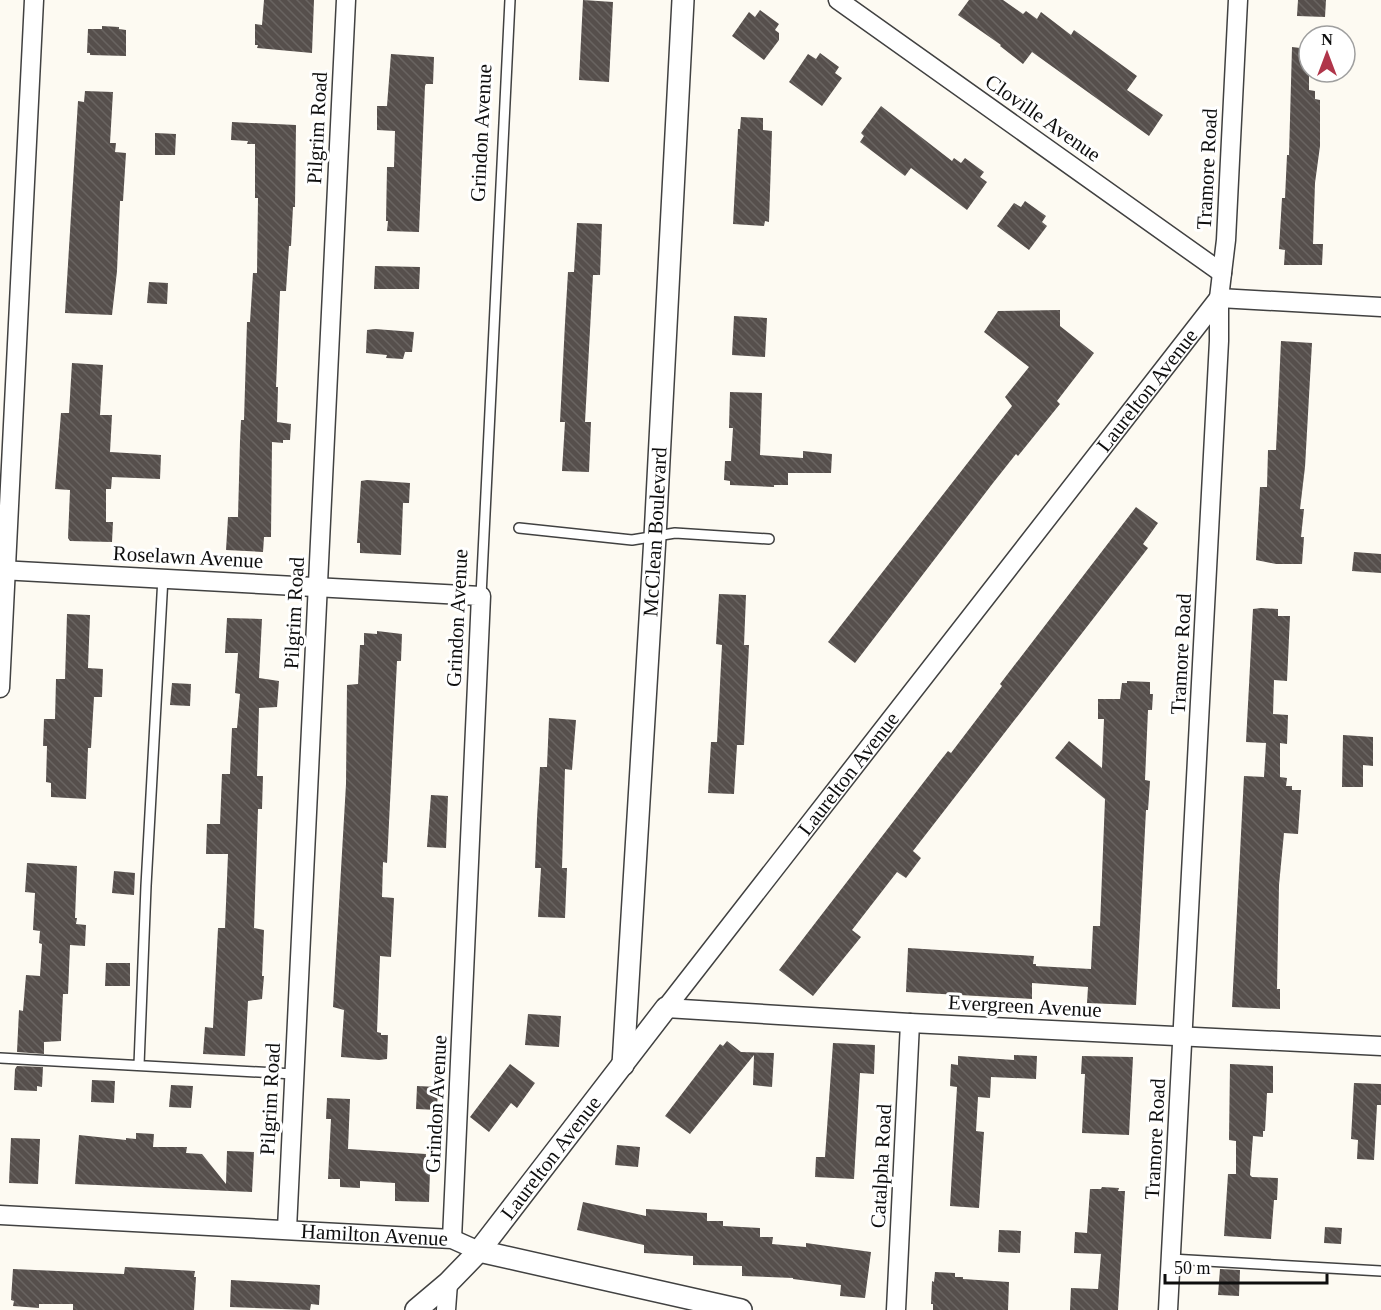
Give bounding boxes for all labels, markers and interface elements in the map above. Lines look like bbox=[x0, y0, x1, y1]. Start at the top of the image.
north arrow bbox=[1297, 24, 1357, 84]
text: N bbox=[1321, 31, 1333, 48]
street label: Grindon Avenue bbox=[465, 64, 497, 202]
street label: Cloville Avenue bbox=[981, 69, 1105, 167]
street label: Pilgrim Road bbox=[302, 71, 332, 185]
street label: Tramore Road bbox=[1192, 107, 1222, 230]
street label: Laurelton Avenue bbox=[1092, 324, 1203, 457]
street label: McClean Boulevard bbox=[638, 446, 672, 617]
street label: Roselawn Avenue bbox=[112, 541, 264, 573]
street label: Grindon Avenue bbox=[441, 549, 473, 687]
street label: Pilgrim Road bbox=[279, 556, 309, 670]
street label: Tramore Road bbox=[1166, 592, 1196, 715]
street label: Laurelton Avenue bbox=[793, 707, 904, 840]
street label: Evergreen Avenue bbox=[948, 990, 1102, 1022]
street label: Grindon Avenue bbox=[420, 1035, 452, 1173]
street label: Pilgrim Road bbox=[255, 1042, 285, 1156]
street label: Tramore Road bbox=[1140, 1077, 1170, 1200]
street label: Laurelton Avenue bbox=[496, 1091, 606, 1224]
street label: Catalpha Road bbox=[866, 1103, 896, 1229]
street label: Hamilton Avenue bbox=[300, 1219, 449, 1251]
scale bar bbox=[1165, 1247, 1327, 1285]
text: 50 m bbox=[1174, 1258, 1211, 1278]

